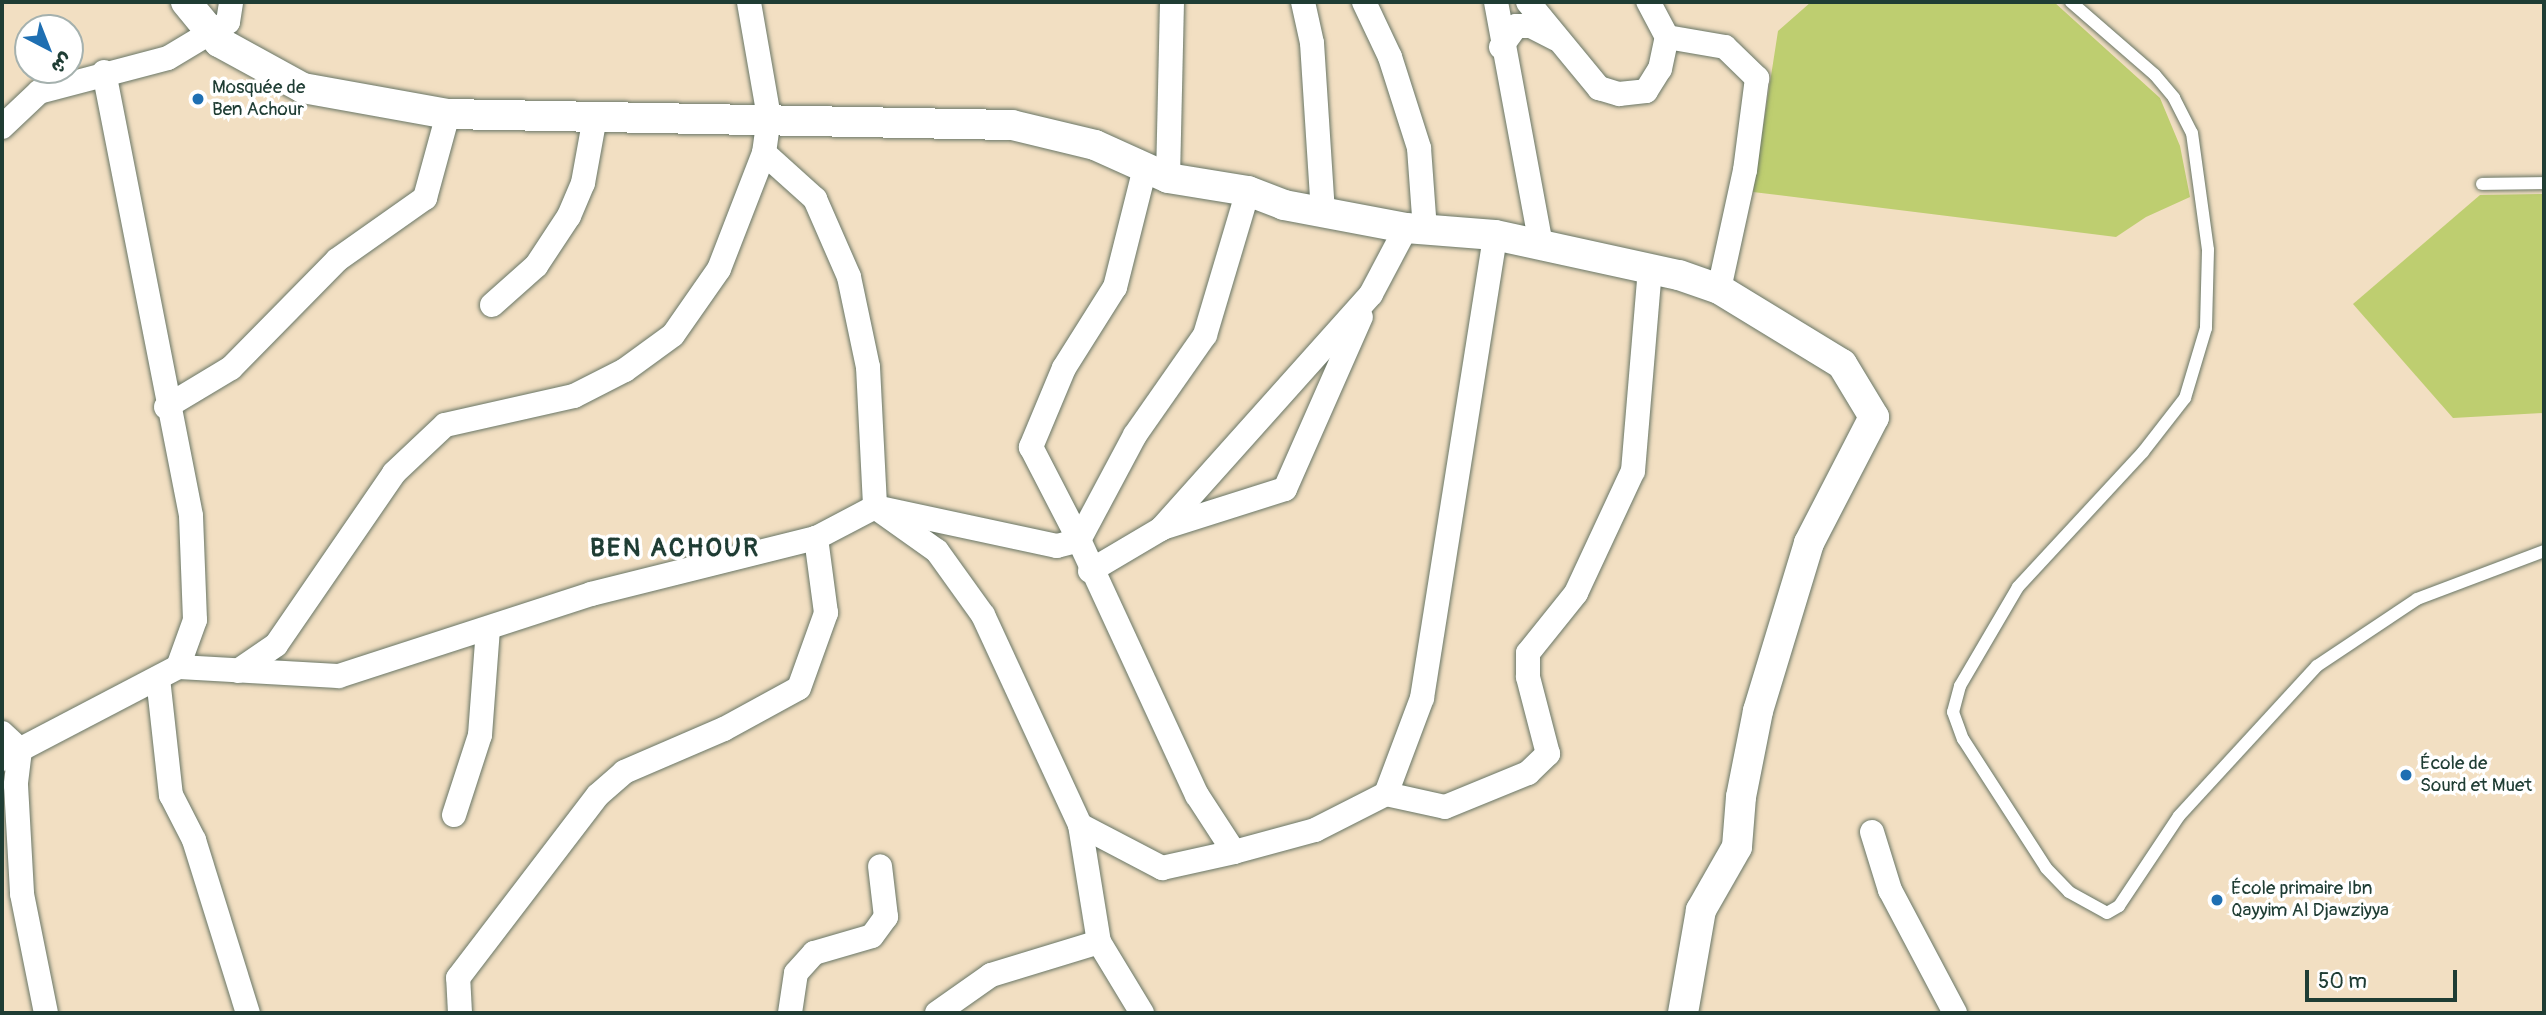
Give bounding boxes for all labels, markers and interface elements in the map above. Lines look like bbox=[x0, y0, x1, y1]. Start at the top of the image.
north arrow bbox=[14, 14, 84, 84]
text: ش bbox=[46, 47, 78, 79]
place label: Mosquée de Ben Achour bbox=[212, 77, 305, 121]
marker: Mosquée de Ben Achour bbox=[190, 91, 206, 107]
district label: BEN ACHOUR bbox=[591, 533, 759, 565]
place label: École de Sourd et Muet bbox=[2420, 753, 2532, 797]
marker: École de Sourd et Muet bbox=[2398, 767, 2414, 783]
place label: École primaire Ibn Qayyim Al Djawziyya bbox=[2231, 878, 2389, 922]
marker: École primaire Ibn Qayyim Al Djawziyya bbox=[2209, 892, 2225, 908]
scale bar bbox=[2308, 956, 2460, 1000]
text: 50 m bbox=[2318, 968, 2367, 995]

